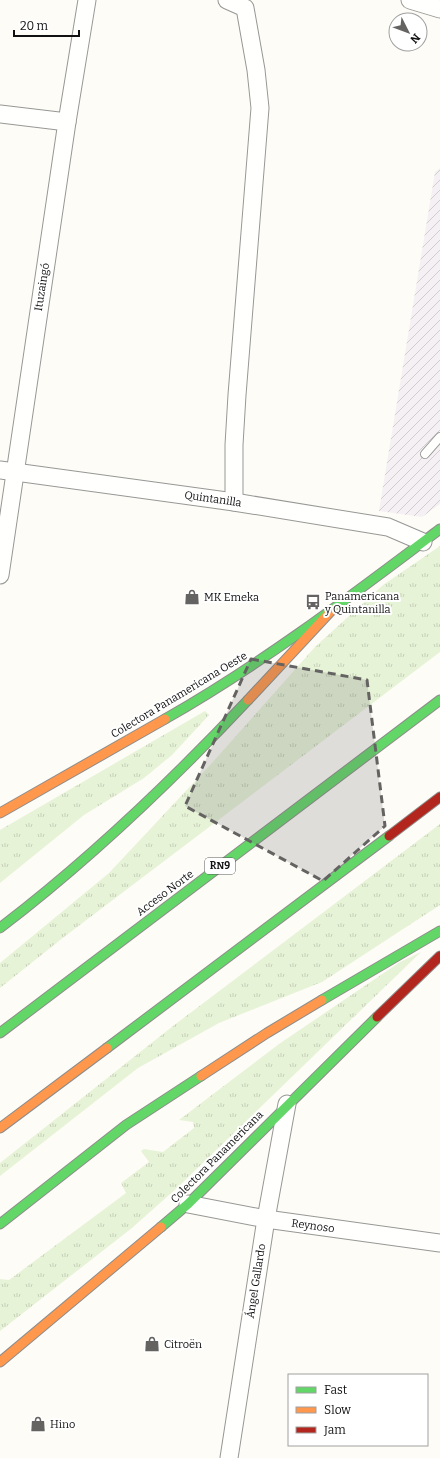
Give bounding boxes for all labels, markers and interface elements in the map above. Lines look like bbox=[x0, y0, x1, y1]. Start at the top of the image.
scale bar bbox=[14, 12, 79, 38]
north arrow bbox=[388, 12, 428, 52]
text: 20 m bbox=[20, 19, 49, 33]
text: N bbox=[407, 31, 423, 46]
street label: Ituzaingó bbox=[32, 262, 52, 312]
street label: Quintanilla bbox=[184, 489, 242, 509]
shop icon: MK Emeka bbox=[183, 588, 201, 606]
place label: Panamericana y Quintanilla bbox=[324, 590, 399, 616]
place label: MK Emeka bbox=[204, 591, 259, 604]
bus stop icon: Panamericana y Quintanilla bbox=[304, 593, 322, 611]
street label: Colectora Panamericana Oeste bbox=[109, 649, 249, 741]
road number: RN9 bbox=[205, 858, 235, 874]
street label: Acceso Norte bbox=[134, 867, 196, 919]
street label: Colectora Panamericana bbox=[168, 1108, 266, 1206]
street label: Reynoso bbox=[291, 1217, 335, 1235]
street label: Ángel Gallardo bbox=[243, 1243, 268, 1319]
shop icon: Citroën bbox=[143, 1335, 161, 1353]
place label: Citroën bbox=[164, 1338, 202, 1351]
legend bbox=[288, 1374, 428, 1446]
text: Fast bbox=[324, 1383, 348, 1397]
text: Slow bbox=[324, 1403, 351, 1417]
shop icon: Hino bbox=[29, 1415, 47, 1433]
place label: Hino bbox=[50, 1418, 75, 1431]
text: Jam bbox=[323, 1423, 346, 1437]

